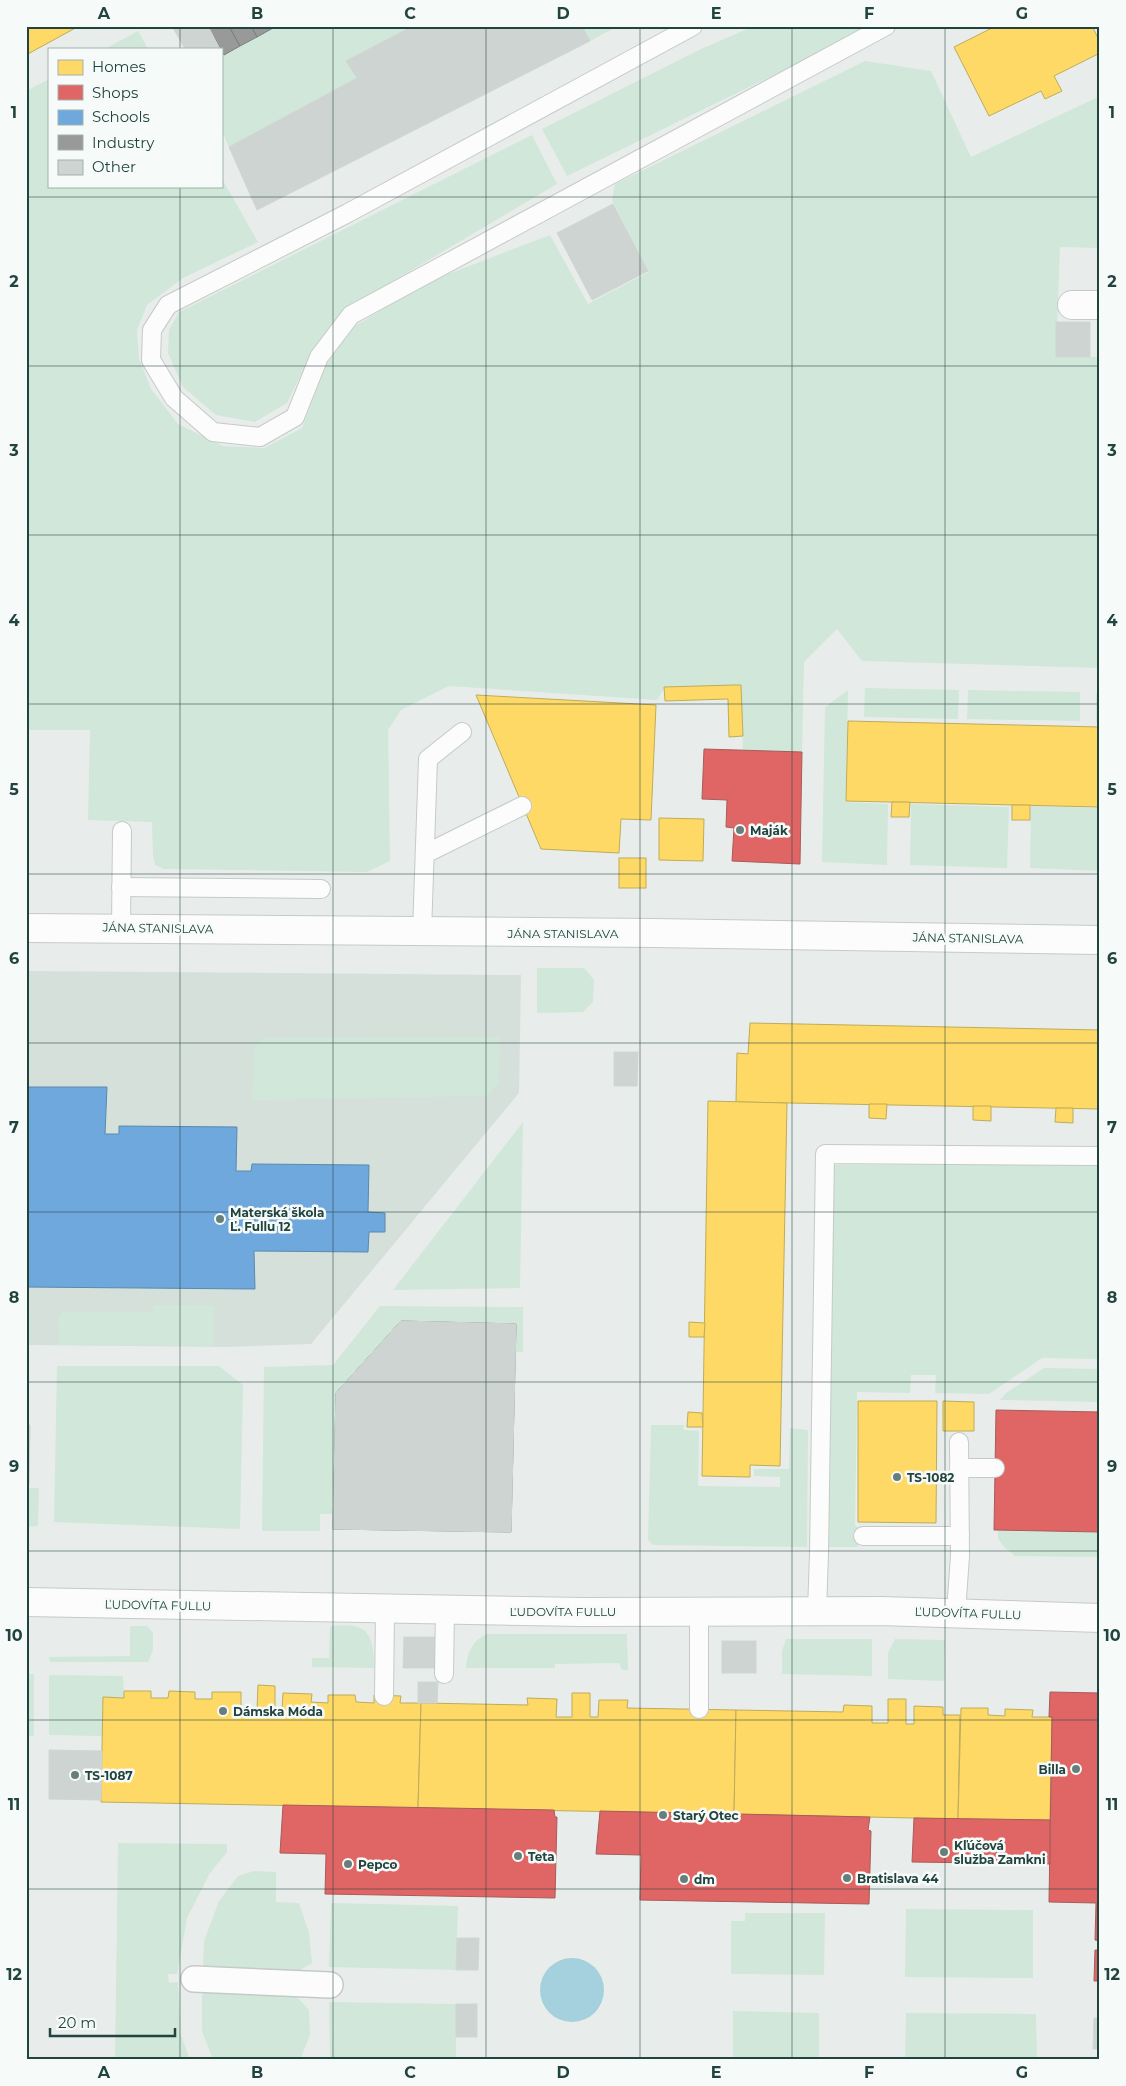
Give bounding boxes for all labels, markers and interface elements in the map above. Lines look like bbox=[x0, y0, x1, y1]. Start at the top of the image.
text: A bbox=[97, 4, 111, 23]
text: B bbox=[251, 4, 263, 23]
text: C bbox=[404, 4, 416, 23]
text: D bbox=[556, 4, 570, 23]
text: E bbox=[711, 4, 721, 23]
text: F bbox=[864, 4, 874, 23]
text: G bbox=[1016, 4, 1028, 23]
legend bbox=[48, 48, 222, 188]
text: Homes bbox=[92, 57, 146, 76]
text: Shops bbox=[92, 83, 138, 102]
text: 1 bbox=[11, 103, 17, 122]
text: 1 bbox=[1109, 103, 1115, 122]
text: Schools bbox=[92, 107, 150, 126]
text: Industry bbox=[92, 133, 155, 152]
text: Other bbox=[92, 157, 136, 176]
text: 2 bbox=[9, 272, 19, 291]
text: 2 bbox=[1107, 272, 1117, 291]
text: 3 bbox=[8, 441, 19, 460]
text: 3 bbox=[1106, 441, 1117, 460]
text: 4 bbox=[8, 611, 20, 630]
text: 4 bbox=[1106, 611, 1118, 630]
text: 5 bbox=[9, 780, 19, 799]
text: 5 bbox=[1107, 780, 1117, 799]
place label: Maják bbox=[750, 823, 788, 838]
marker: Maják bbox=[734, 824, 746, 836]
street label: JÁNA STANISLAVA bbox=[101, 920, 214, 936]
street label: JÁNA STANISLAVA bbox=[507, 926, 619, 941]
street label: JÁNA STANISLAVA bbox=[911, 930, 1024, 946]
text: 6 bbox=[9, 949, 19, 968]
text: 6 bbox=[1107, 949, 1117, 968]
text: 7 bbox=[9, 1118, 19, 1137]
text: 7 bbox=[1107, 1118, 1117, 1137]
place label: Materská škola Ľ. Fullu 12 bbox=[230, 1205, 324, 1234]
marker: Materská škola Ľ. Fullu 12 bbox=[214, 1213, 226, 1225]
text: 8 bbox=[9, 1288, 19, 1307]
text: 8 bbox=[1107, 1288, 1117, 1307]
text: 9 bbox=[9, 1457, 19, 1476]
text: 9 bbox=[1107, 1457, 1117, 1476]
place label: TS-1082 bbox=[907, 1470, 954, 1485]
marker: TS-1082 bbox=[891, 1471, 903, 1483]
street label: ĽUDOVÍTA FULLU bbox=[104, 1597, 212, 1613]
street label: ĽUDOVÍTA FULLU bbox=[510, 1604, 616, 1619]
street label: ĽUDOVÍTA FULLU bbox=[914, 1604, 1022, 1622]
text: 10 bbox=[5, 1626, 23, 1645]
text: 10 bbox=[1103, 1626, 1121, 1645]
place label: Dámska Móda bbox=[233, 1704, 323, 1719]
marker: Dámska Móda bbox=[217, 1705, 229, 1717]
place label: Billa bbox=[1039, 1762, 1066, 1777]
marker: Billa bbox=[1070, 1763, 1082, 1775]
place label: TS-1087 bbox=[85, 1768, 133, 1783]
marker: TS-1087 bbox=[69, 1769, 81, 1781]
text: 11 bbox=[8, 1795, 20, 1814]
text: 11 bbox=[1106, 1795, 1118, 1814]
place label: Starý Otec bbox=[673, 1808, 739, 1823]
marker: Starý Otec bbox=[657, 1809, 669, 1821]
place label: Kľúčová služba Zamkni bbox=[954, 1838, 1046, 1867]
marker: Kľúčová služba Zamkni bbox=[938, 1846, 950, 1858]
place label: Teta bbox=[528, 1849, 555, 1864]
marker: Teta bbox=[512, 1850, 524, 1862]
place label: Pepco bbox=[358, 1857, 398, 1872]
marker: Pepco bbox=[342, 1858, 354, 1870]
place label: Bratislava 44 bbox=[857, 1871, 939, 1886]
place label: dm bbox=[694, 1872, 715, 1887]
marker: Bratislava 44 bbox=[841, 1872, 853, 1884]
marker: dm bbox=[678, 1873, 690, 1885]
text: 12 bbox=[6, 1965, 22, 1984]
text: 12 bbox=[1104, 1965, 1120, 1984]
scale bar bbox=[50, 2006, 175, 2038]
text: 20 m bbox=[58, 2013, 96, 2032]
text: A bbox=[97, 2063, 111, 2082]
text: B bbox=[251, 2063, 263, 2082]
text: C bbox=[404, 2063, 416, 2082]
text: D bbox=[556, 2063, 570, 2082]
text: E bbox=[711, 2063, 721, 2082]
text: F bbox=[864, 2063, 874, 2082]
text: G bbox=[1016, 2063, 1028, 2082]

